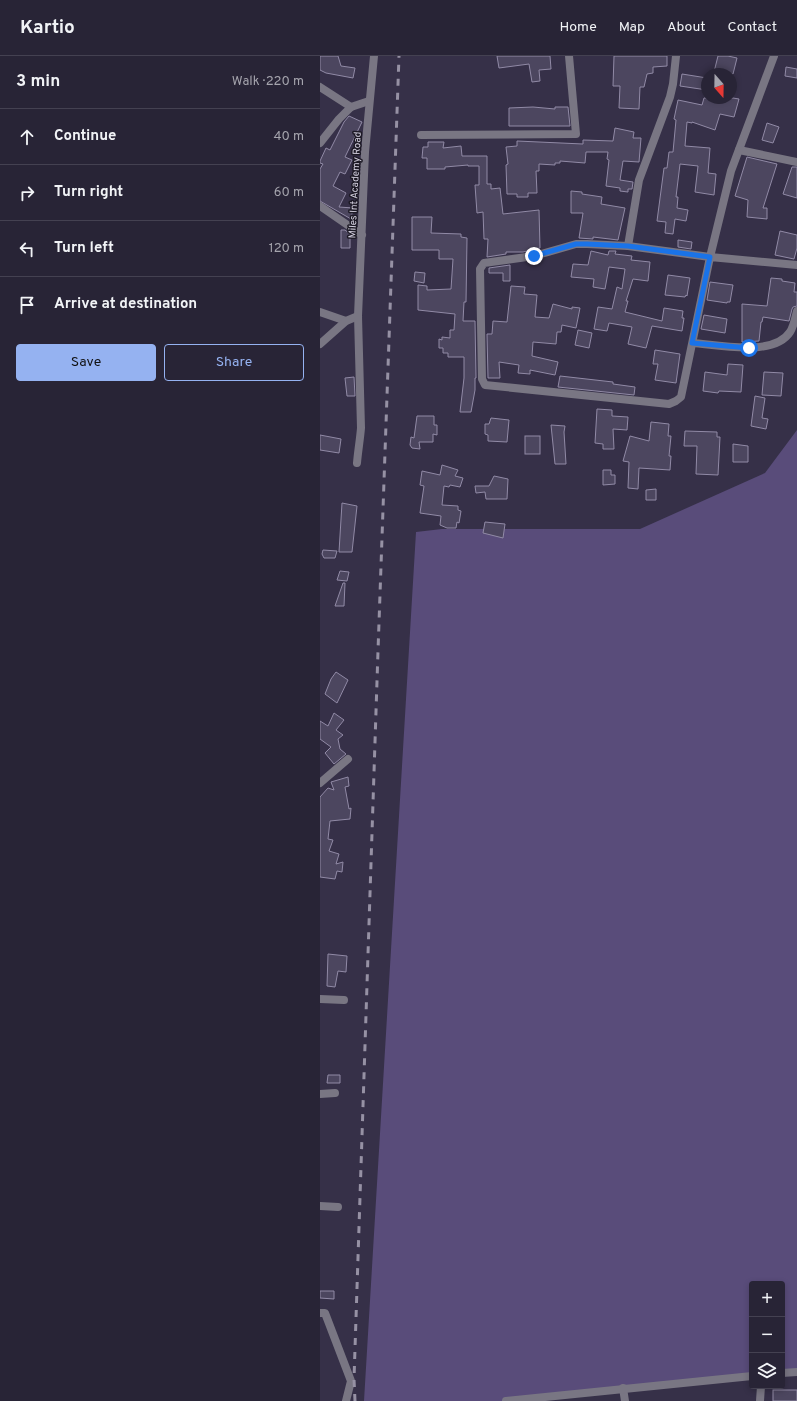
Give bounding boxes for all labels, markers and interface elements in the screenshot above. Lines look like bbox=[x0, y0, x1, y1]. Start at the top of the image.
text: Kartio bbox=[20, 16, 75, 40]
text: Home bbox=[560, 19, 597, 36]
text: Map bbox=[619, 19, 645, 36]
text: About bbox=[667, 19, 706, 36]
text: Contact bbox=[728, 19, 777, 36]
north arrow bbox=[701, 68, 737, 104]
text: 3 min bbox=[16, 71, 60, 93]
text: Walk · 220 m bbox=[232, 74, 304, 90]
icon: ahead bbox=[16, 126, 38, 148]
text: Continue bbox=[54, 127, 116, 146]
text: 40 m bbox=[274, 129, 304, 145]
street label: Miles Int Academy Road bbox=[346, 131, 365, 239]
icon: right bbox=[16, 182, 38, 204]
text: Turn right bbox=[54, 183, 123, 202]
text: 60 m bbox=[274, 185, 304, 201]
icon: left bbox=[16, 238, 38, 260]
text: Turn left bbox=[54, 239, 114, 258]
text: 120 m bbox=[269, 241, 304, 257]
route end bbox=[525, 247, 543, 265]
icon: arrive bbox=[16, 294, 38, 316]
text: Arrive at destination bbox=[54, 295, 197, 314]
route start bbox=[740, 339, 758, 357]
button: Save bbox=[16, 344, 156, 381]
button: Share bbox=[164, 344, 304, 381]
map controls bbox=[749, 1281, 785, 1389]
button: + bbox=[749, 1281, 785, 1317]
button: − bbox=[749, 1317, 785, 1353]
button: layers bbox=[749, 1353, 785, 1389]

